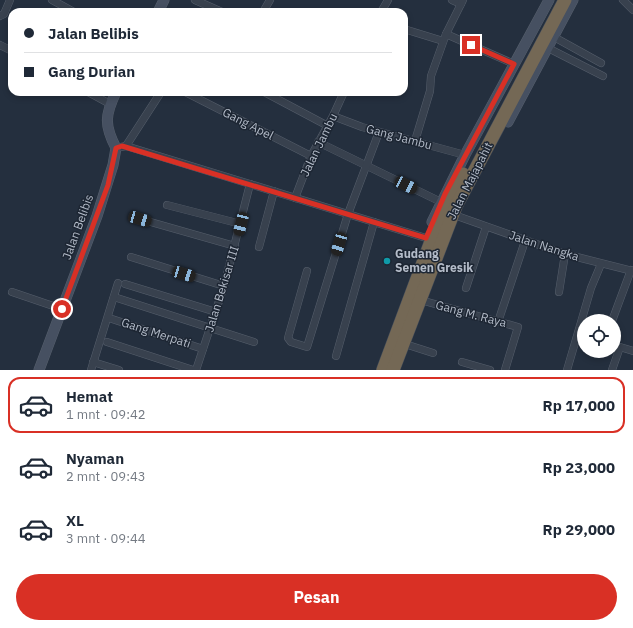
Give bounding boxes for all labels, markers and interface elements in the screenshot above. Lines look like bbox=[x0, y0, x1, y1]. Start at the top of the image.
text: Jalan Belibis bbox=[48, 24, 139, 43]
route end bbox=[462, 36, 480, 54]
text: Gang Durian bbox=[48, 62, 135, 81]
street label: Gang Apel bbox=[220, 104, 276, 143]
street label: Jalan Jambu bbox=[297, 111, 340, 179]
street label: Gang Jambu bbox=[365, 121, 434, 152]
street label: Jalan Majapahit bbox=[444, 140, 495, 222]
car bbox=[393, 174, 419, 196]
street label: Jalan Belibis bbox=[59, 192, 96, 262]
car bbox=[127, 210, 153, 228]
car bbox=[232, 211, 250, 237]
street label: Jalan Nangka bbox=[507, 227, 582, 264]
car bbox=[330, 231, 348, 257]
street label: Jalan Bekisar III bbox=[201, 244, 242, 334]
place label: Gudang Semen Gresik bbox=[395, 246, 473, 275]
marker: Gudang Semen Gresik bbox=[382, 256, 392, 266]
car bbox=[171, 265, 197, 283]
street label: Gang M. Raya bbox=[434, 297, 509, 330]
route start bbox=[53, 300, 71, 318]
street label: Gang Merpati bbox=[120, 314, 193, 351]
map controls bbox=[577, 314, 621, 358]
button: locate bbox=[577, 314, 621, 358]
icon: car bbox=[18, 387, 54, 423]
text: Hemat bbox=[66, 387, 113, 406]
text: Rp 17,000 bbox=[543, 396, 615, 415]
text: 1 mnt · 09:42 bbox=[66, 406, 146, 423]
icon: car bbox=[18, 449, 54, 485]
text: Nyaman bbox=[66, 449, 124, 468]
text: Rp 23,000 bbox=[543, 458, 615, 477]
text: 2 mnt · 09:43 bbox=[66, 468, 146, 485]
icon: car bbox=[18, 511, 54, 547]
text: XL bbox=[66, 511, 84, 530]
text: Rp 29,000 bbox=[543, 520, 615, 539]
text: 3 mnt · 09:44 bbox=[66, 530, 146, 547]
button: Pesan bbox=[16, 574, 617, 620]

